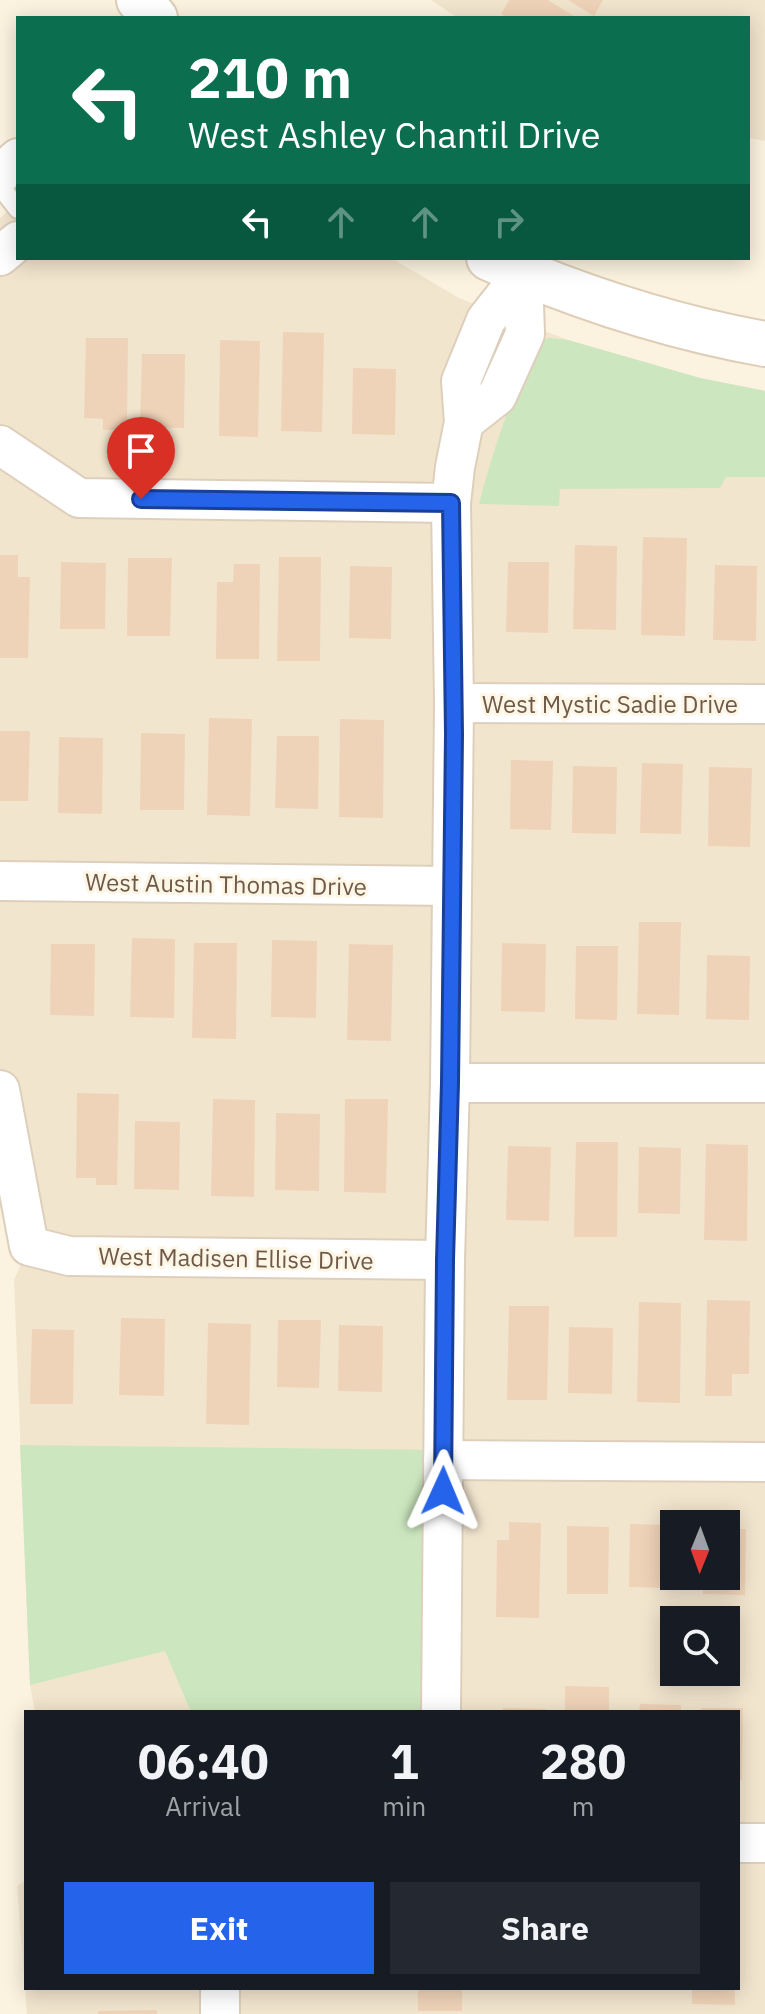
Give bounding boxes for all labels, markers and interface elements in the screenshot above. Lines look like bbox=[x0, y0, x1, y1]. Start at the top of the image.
text: 210 m bbox=[188, 41, 352, 113]
icon: left bbox=[56, 48, 160, 152]
text: West Ashley Chantil Drive bbox=[188, 111, 601, 158]
icon: left bbox=[235, 200, 279, 244]
icon: ahead bbox=[319, 200, 363, 244]
icon: ahead bbox=[403, 200, 447, 244]
icon: right bbox=[487, 200, 531, 244]
pin bbox=[107, 417, 175, 499]
icon: arrive bbox=[119, 429, 163, 473]
street label: West Mystic Sadie Drive bbox=[482, 688, 738, 720]
street label: West Austin Thomas Drive bbox=[85, 866, 367, 902]
street label: West Madisen Ellise Drive bbox=[98, 1240, 374, 1276]
position arrow bbox=[401, 1449, 485, 1533]
north arrow bbox=[660, 1510, 740, 1590]
map controls bbox=[660, 1510, 740, 1686]
button: search bbox=[660, 1606, 740, 1686]
text: 06:40 bbox=[138, 1730, 269, 1792]
text: 1 bbox=[390, 1730, 419, 1792]
text: 280 bbox=[540, 1730, 626, 1792]
text: Arrival bbox=[165, 1789, 241, 1823]
text: min bbox=[382, 1789, 426, 1823]
text: m bbox=[572, 1789, 594, 1823]
button: Exit bbox=[64, 1882, 374, 1974]
button: Share bbox=[390, 1882, 700, 1974]

